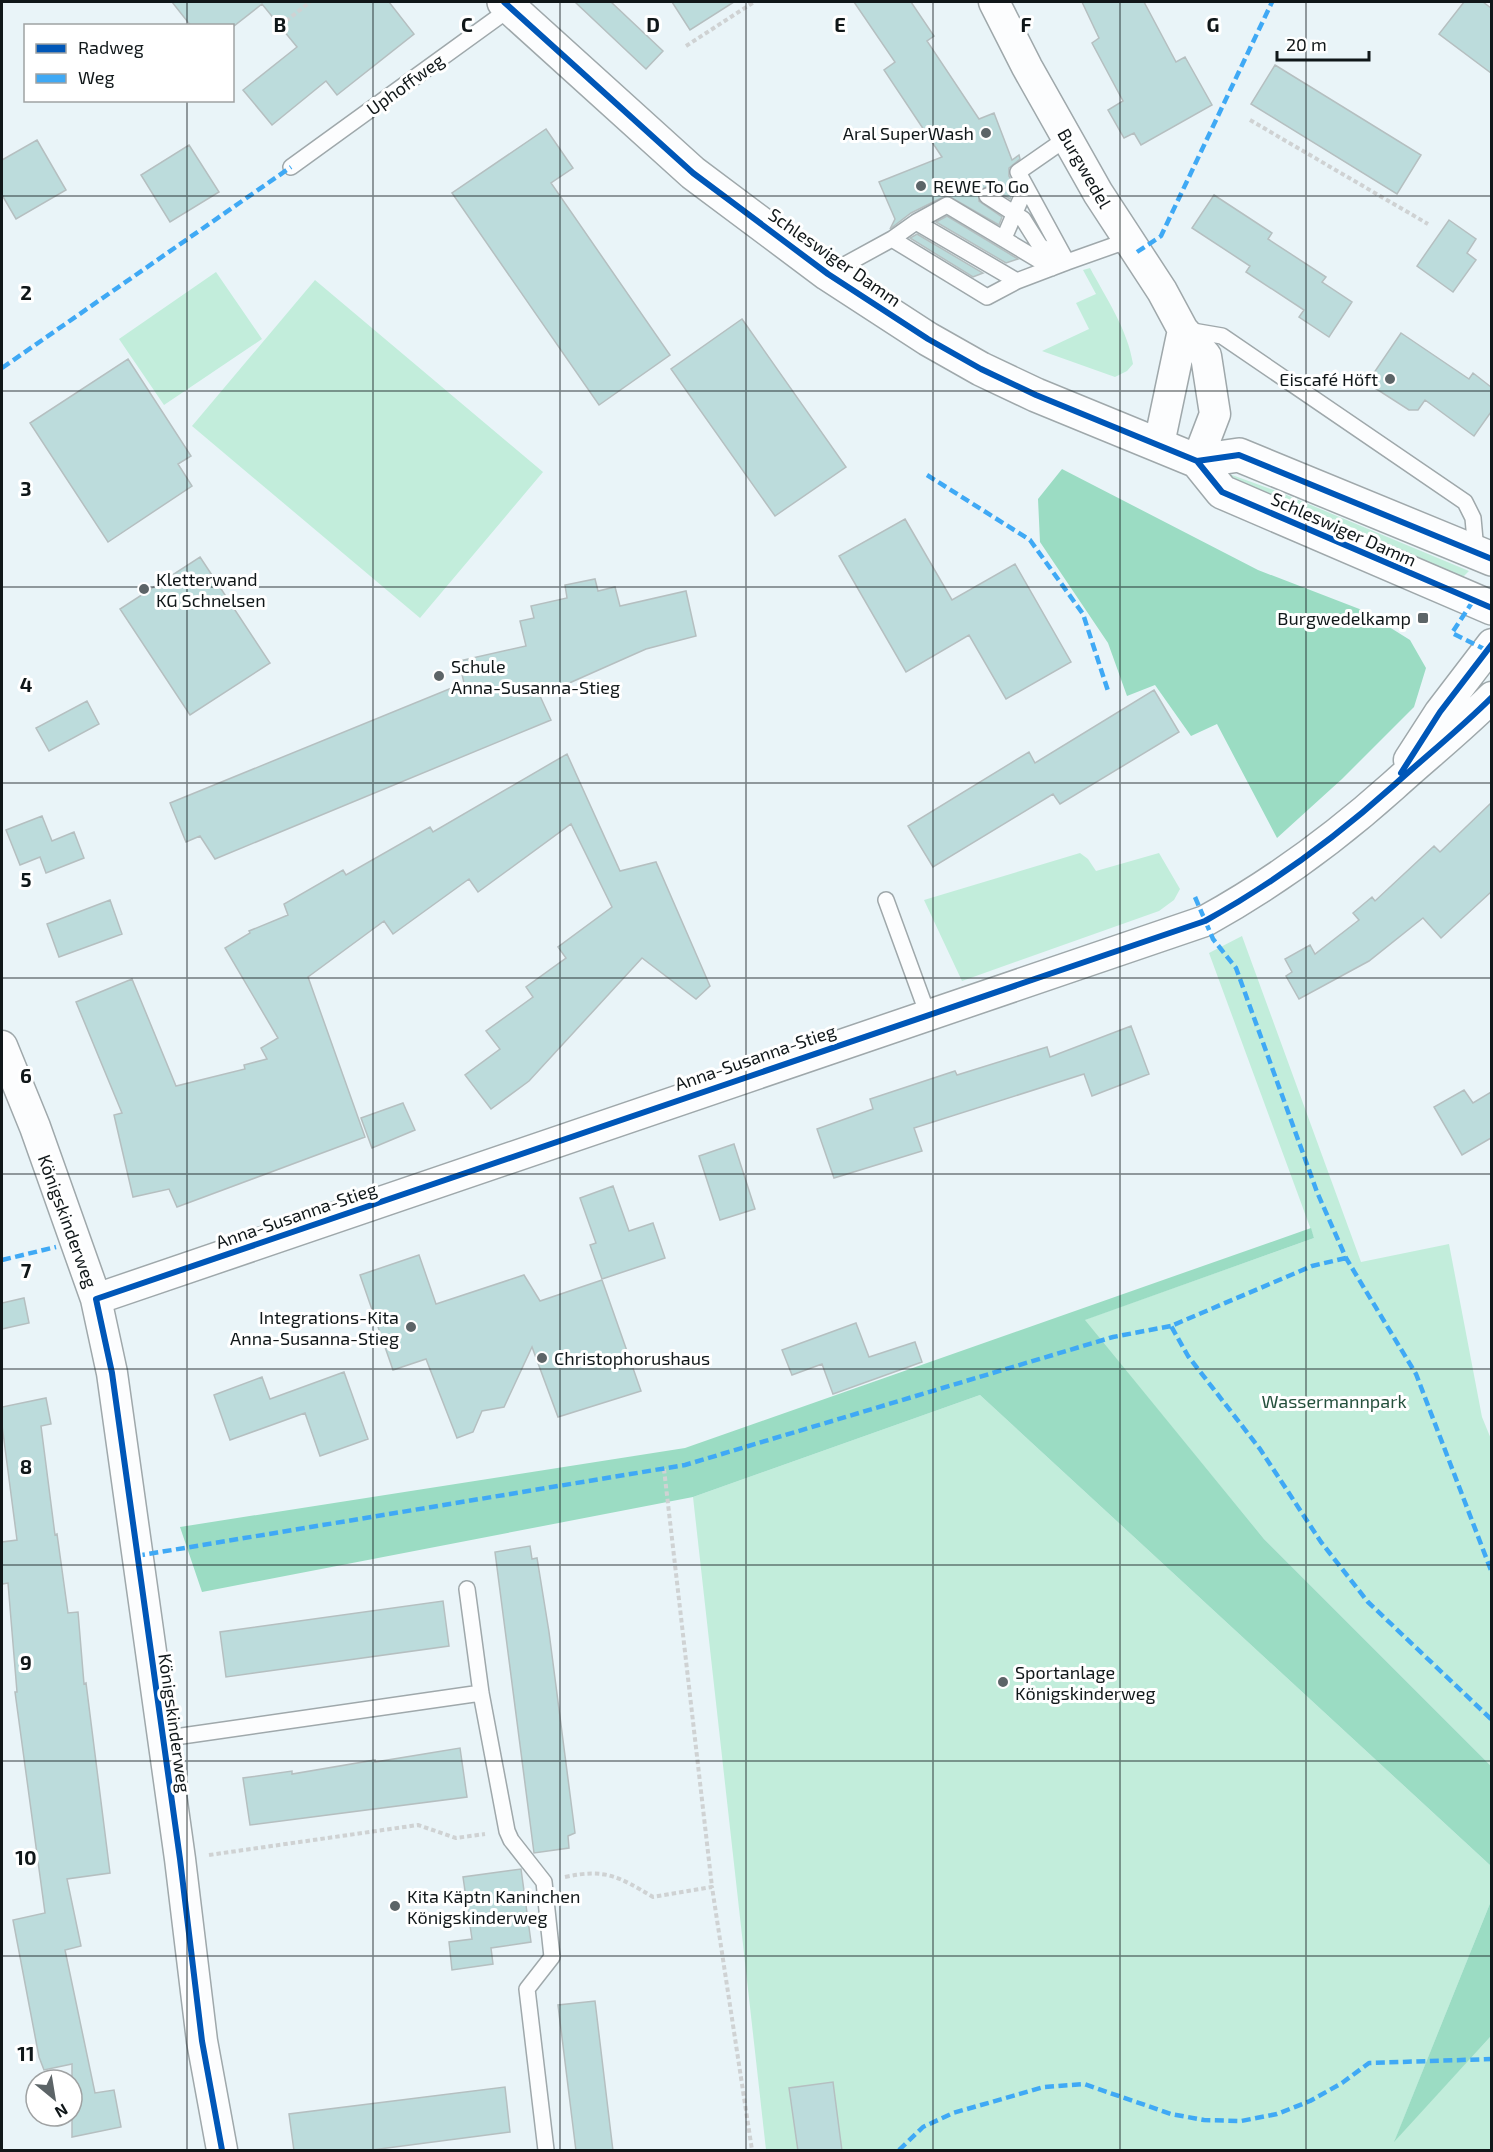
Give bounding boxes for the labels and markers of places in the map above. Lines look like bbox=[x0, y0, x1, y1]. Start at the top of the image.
place label: Aral SuperWash bbox=[843, 122, 974, 144]
marker: Aral SuperWash bbox=[979, 126, 993, 140]
place label: REWE To Go bbox=[933, 175, 1029, 197]
marker: REWE To Go bbox=[914, 179, 928, 193]
place label: Eiscafé Höft bbox=[1279, 368, 1378, 390]
marker: Eiscafé Höft bbox=[1383, 372, 1397, 386]
place label: Kletterwand KG Schnelsen bbox=[156, 568, 266, 611]
marker: Kletterwand KG Schnelsen bbox=[137, 582, 151, 596]
place label: Burgwedelkamp bbox=[1277, 607, 1411, 629]
marker: Burgwedelkamp bbox=[1416, 611, 1430, 625]
place label: Schule Anna-Susanna-Stieg bbox=[451, 655, 620, 698]
marker: Schule Anna-Susanna-Stieg bbox=[432, 669, 446, 683]
place label: Integrations-Kita Anna-Susanna-Stieg bbox=[230, 1306, 399, 1349]
marker: Integrations-Kita Anna-Susanna-Stieg bbox=[404, 1320, 418, 1334]
place label: Christophorushaus bbox=[554, 1347, 710, 1369]
marker: Christophorushaus bbox=[535, 1351, 549, 1365]
place label: Sportanlage Königskinderweg bbox=[1015, 1661, 1156, 1704]
marker: Sportanlage Königskinderweg bbox=[996, 1675, 1010, 1689]
place label: Kita Käptn Kaninchen Königskinderweg bbox=[407, 1885, 580, 1928]
marker: Kita Käptn Kaninchen Königskinderweg bbox=[388, 1899, 402, 1913]

